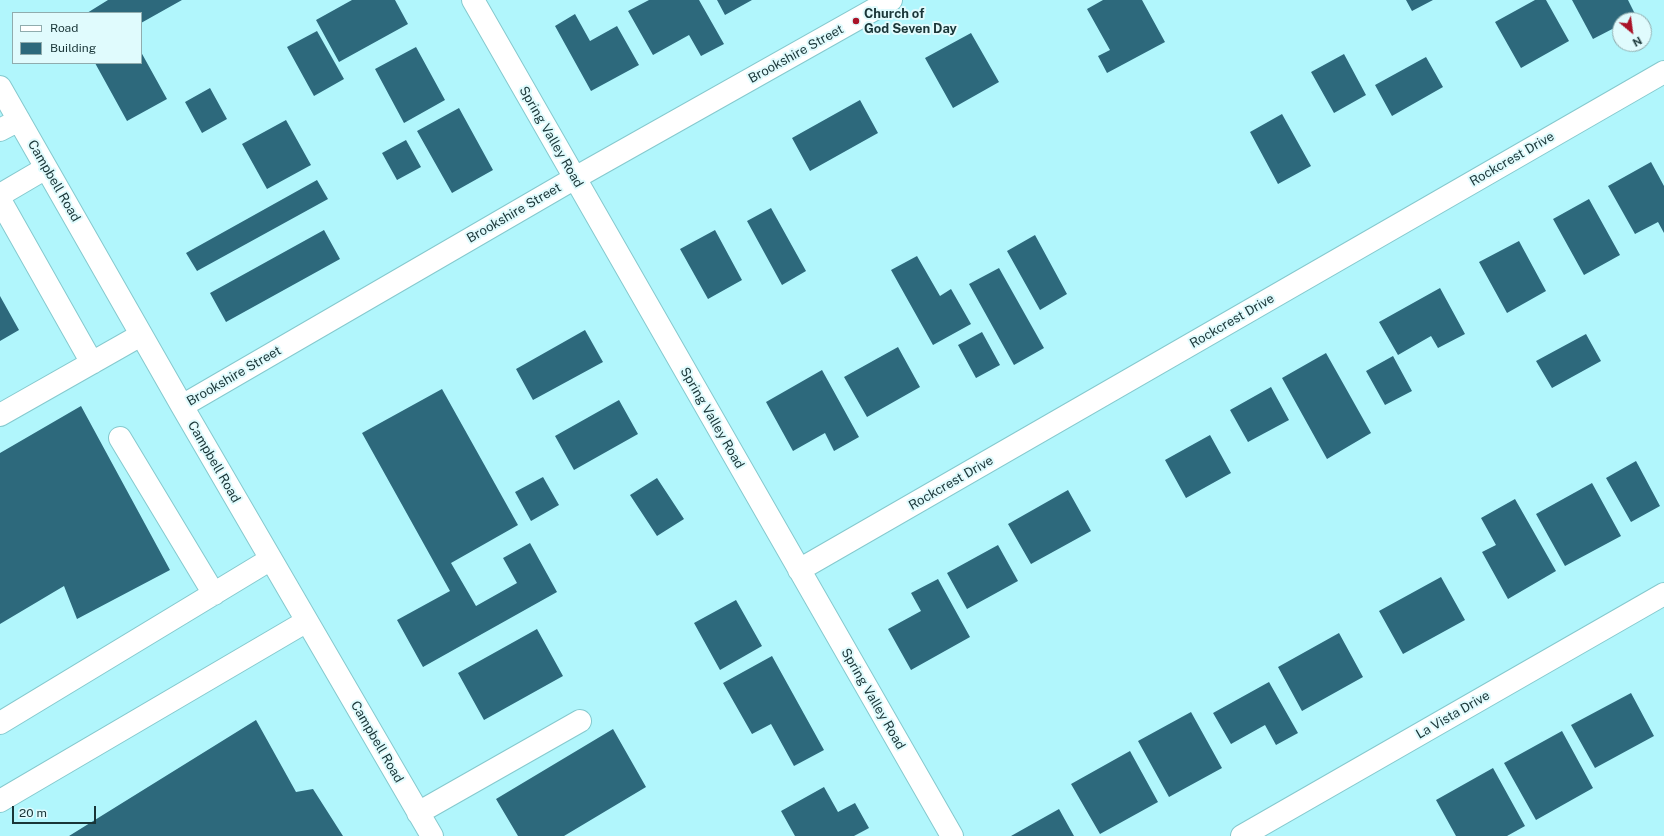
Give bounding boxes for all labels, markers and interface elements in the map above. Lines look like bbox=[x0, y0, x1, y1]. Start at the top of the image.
place label: Church of God Seven Day bbox=[864, 6, 957, 37]
legend bbox=[12, 12, 142, 64]
north arrow bbox=[1612, 12, 1652, 52]
marker: Church of God Seven Day bbox=[851, 16, 861, 26]
text: Road bbox=[50, 21, 78, 35]
street label: Brookshire Street bbox=[746, 21, 846, 87]
text: N bbox=[1631, 34, 1644, 49]
text: Building bbox=[50, 41, 96, 55]
street label: Spring Valley Road bbox=[516, 84, 586, 190]
street label: Rockcrest Drive bbox=[1467, 129, 1557, 189]
street label: Campbell Road bbox=[24, 137, 84, 225]
street label: Brookshire Street bbox=[464, 180, 564, 246]
street label: Rockcrest Drive bbox=[1187, 291, 1277, 351]
street label: Brookshire Street bbox=[184, 343, 284, 409]
street label: Spring Valley Road bbox=[677, 365, 747, 471]
street label: Campbell Road bbox=[184, 418, 244, 506]
street label: Rockcrest Drive bbox=[906, 453, 996, 513]
street label: Spring Valley Road bbox=[838, 646, 908, 752]
street label: La Vista Drive bbox=[1413, 688, 1493, 742]
street label: Campbell Road bbox=[347, 698, 407, 786]
scale bar bbox=[14, 798, 98, 824]
text: 20 m bbox=[19, 806, 47, 820]

